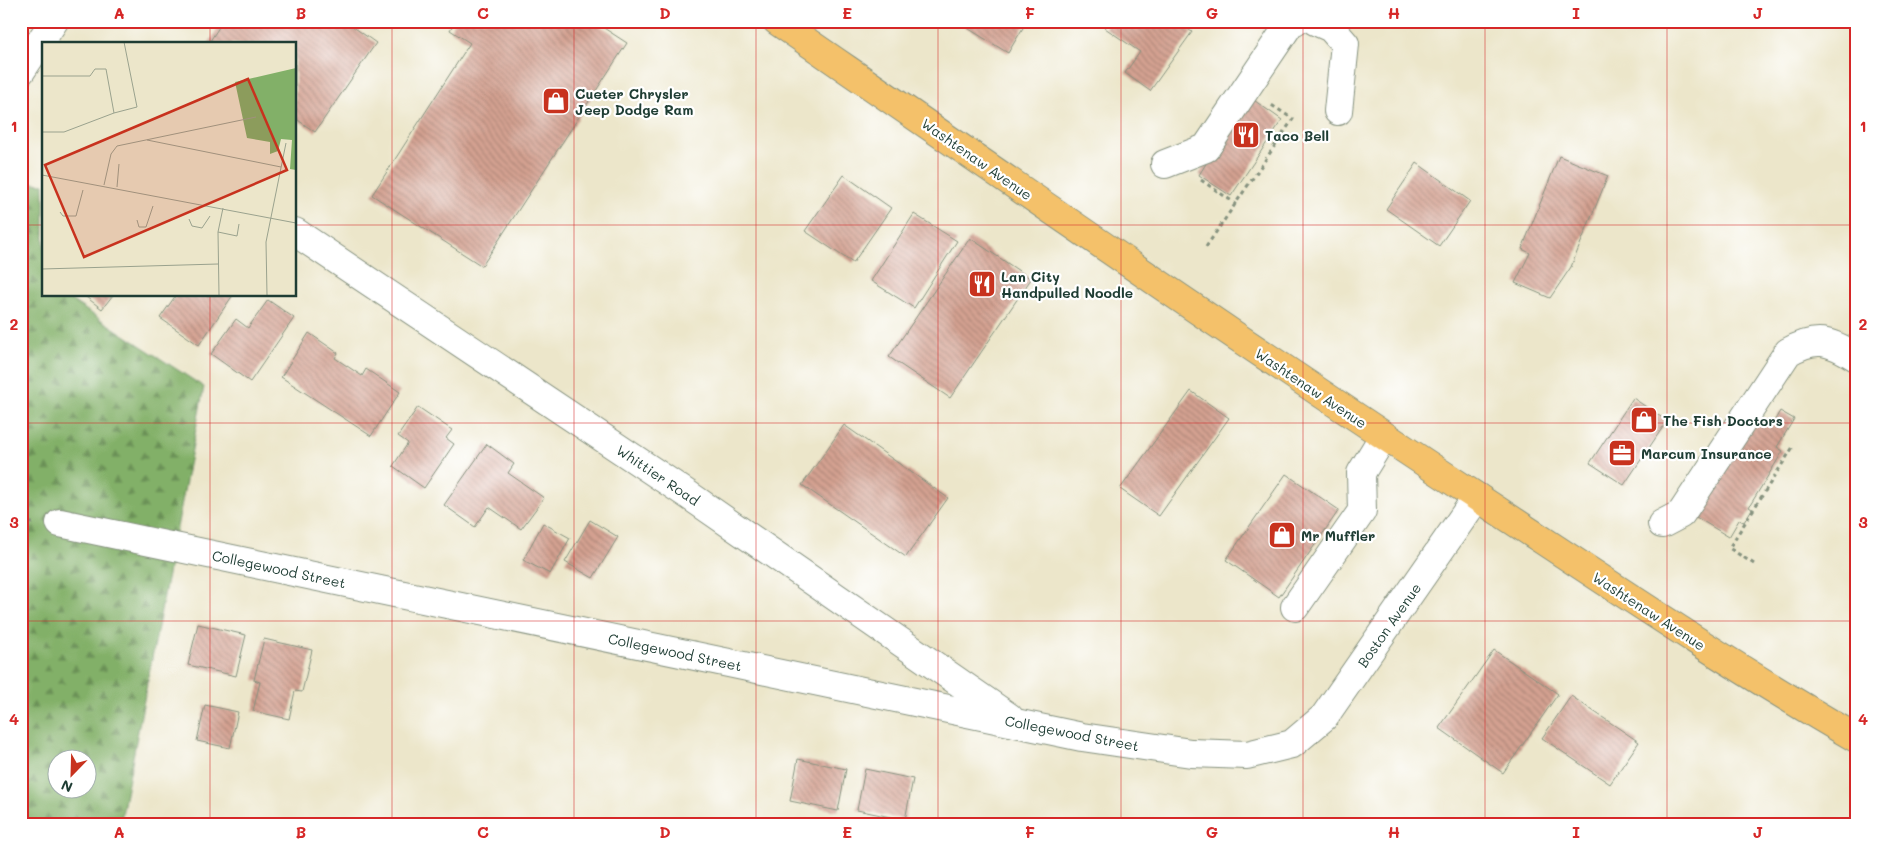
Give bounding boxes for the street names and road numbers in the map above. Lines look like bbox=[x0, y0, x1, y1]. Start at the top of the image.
street label: Washtenaw Avenue bbox=[918, 114, 1036, 204]
street label: Washtenaw Avenue bbox=[1251, 344, 1371, 432]
street label: Whittier Road bbox=[613, 440, 703, 510]
street label: Collegewood Street bbox=[210, 546, 348, 592]
street label: Washtenaw Avenue bbox=[1589, 567, 1709, 655]
street label: Boston Avenue bbox=[1353, 579, 1425, 671]
street label: Collegewood Street bbox=[606, 629, 744, 675]
street label: Collegewood Street bbox=[1003, 711, 1141, 755]

